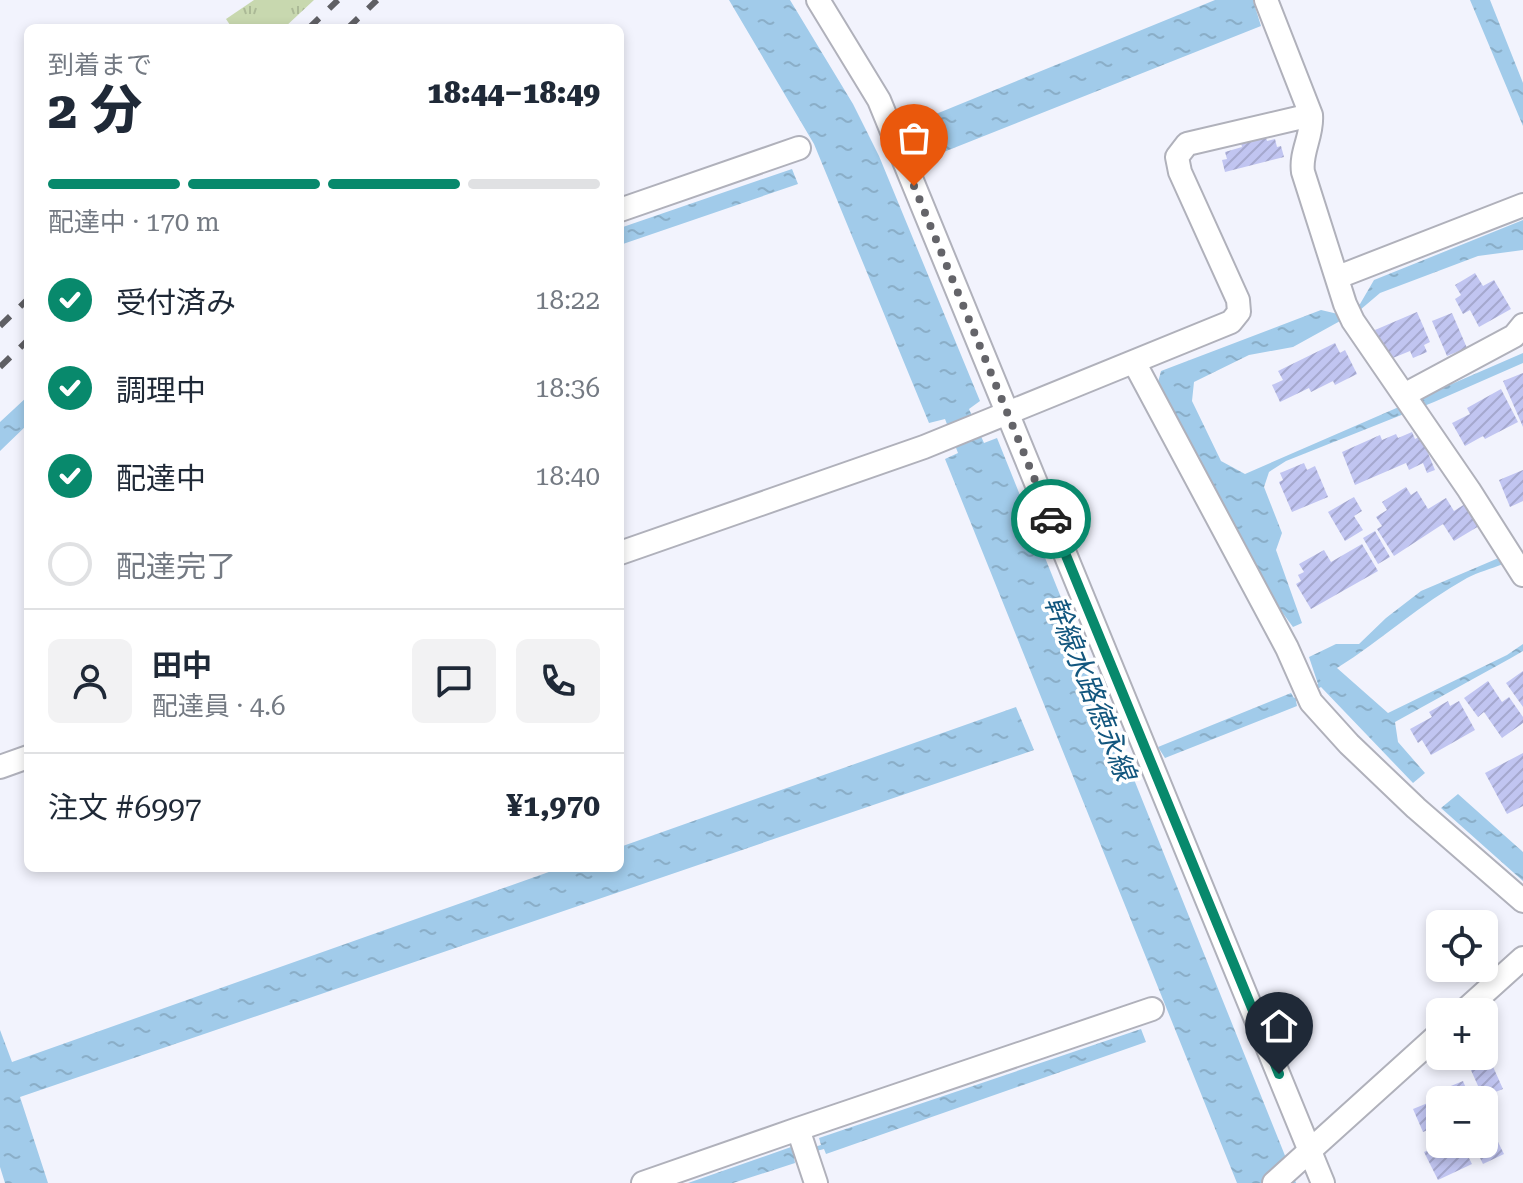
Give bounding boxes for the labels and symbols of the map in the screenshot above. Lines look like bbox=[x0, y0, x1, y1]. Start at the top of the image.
pin bbox=[880, 104, 948, 186]
courier bbox=[1011, 479, 1091, 559]
water label: 幹線水路徳永線 bbox=[1038, 591, 1143, 788]
pin bbox=[1245, 992, 1313, 1074]

